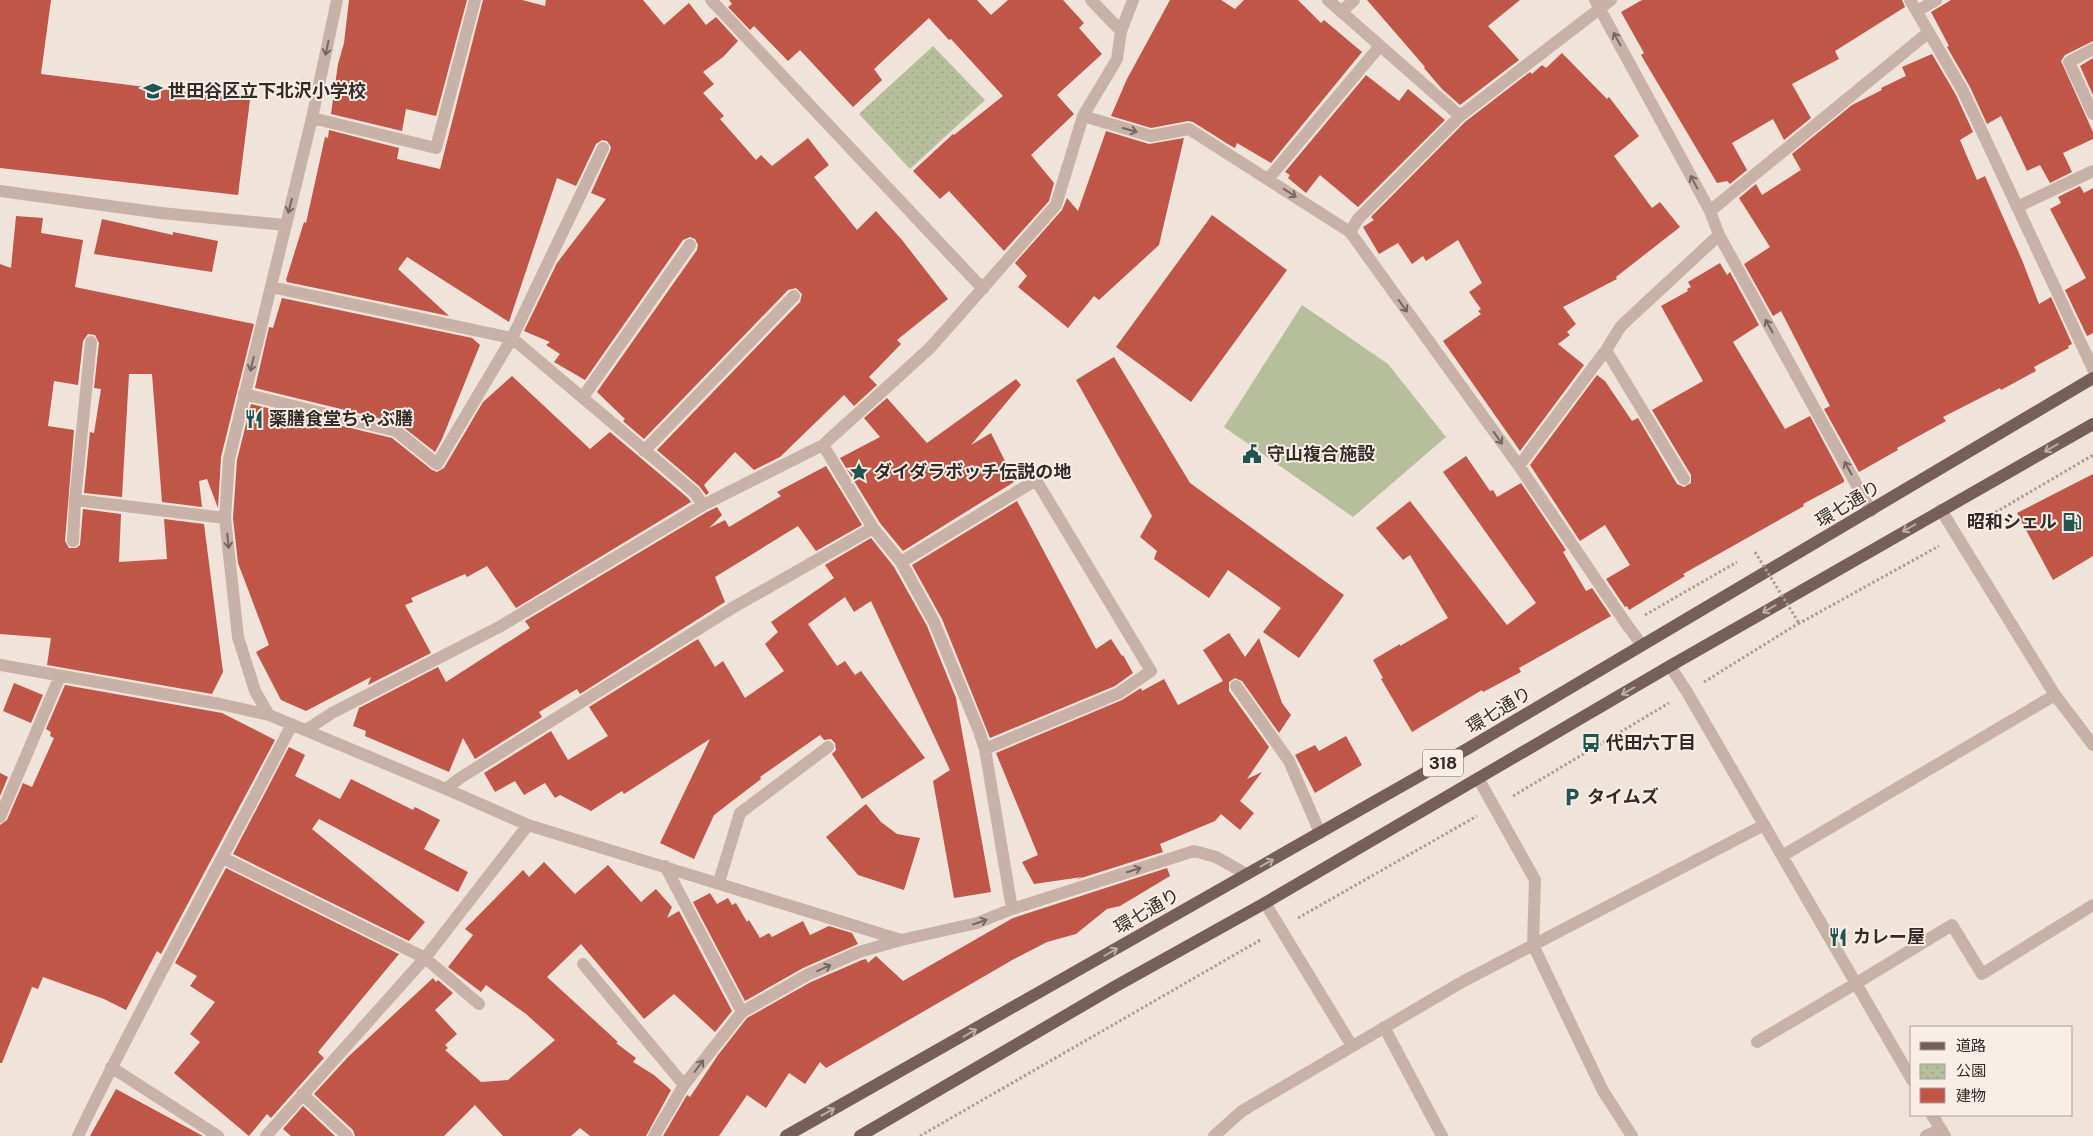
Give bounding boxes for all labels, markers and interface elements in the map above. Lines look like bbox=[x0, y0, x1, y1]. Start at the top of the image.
one-way arrow bbox=[1612, 32, 1621, 47]
one-way arrow bbox=[322, 39, 331, 55]
school or university icon: 世田谷区立下北沢小学校 bbox=[142, 80, 164, 102]
place label: 世田谷区立下北沢小学校 bbox=[168, 80, 366, 101]
one-way arrow bbox=[1122, 125, 1138, 135]
one-way arrow bbox=[1689, 175, 1699, 190]
one-way arrow bbox=[1283, 188, 1297, 198]
one-way arrow bbox=[285, 197, 294, 213]
one-way arrow bbox=[1398, 299, 1408, 313]
one-way arrow bbox=[1764, 319, 1774, 334]
one-way arrow bbox=[246, 355, 256, 371]
restaurant icon: 薬膳食堂ちゃぶ膳 bbox=[243, 408, 265, 430]
place label: 薬膳食堂ちゃぶ膳 bbox=[269, 408, 413, 429]
one-way arrow bbox=[1493, 430, 1503, 444]
public building icon: 守山複合施設 bbox=[1241, 443, 1263, 465]
place label: 守山複合施設 bbox=[1267, 443, 1375, 464]
one-way arrow bbox=[2043, 443, 2058, 453]
place icon: ダイダラボッチ伝説の地 bbox=[848, 461, 870, 483]
place label: ダイダラボッチ伝説の地 bbox=[874, 461, 1071, 482]
one-way arrow bbox=[1843, 461, 1852, 476]
street label: 環七通り bbox=[1811, 476, 1884, 531]
place label: 昭和シェル bbox=[1967, 511, 2057, 532]
fuel station icon: 昭和シェル bbox=[2061, 511, 2083, 533]
one-way arrow bbox=[1903, 524, 1917, 534]
one-way arrow bbox=[223, 533, 232, 549]
one-way arrow bbox=[1762, 605, 1776, 615]
street label: 環七通り bbox=[1462, 682, 1535, 737]
one-way arrow bbox=[1621, 686, 1635, 696]
bus stop icon: 代田六丁目 bbox=[1580, 732, 1602, 754]
place label: 代田六丁目 bbox=[1605, 732, 1696, 753]
road number: 318 bbox=[1423, 750, 1463, 776]
parking icon: タイムズ bbox=[1561, 786, 1583, 808]
place label: タイムズ bbox=[1587, 786, 1659, 807]
one-way arrow bbox=[1260, 857, 1274, 867]
one-way arrow bbox=[1125, 865, 1141, 874]
street label: 環七通り bbox=[1110, 883, 1183, 938]
one-way arrow bbox=[971, 916, 987, 926]
restaurant icon: カレー屋 bbox=[1827, 926, 1849, 948]
place label: カレー屋 bbox=[1853, 926, 1925, 947]
one-way arrow bbox=[1103, 947, 1118, 956]
one-way arrow bbox=[816, 962, 831, 972]
legend bbox=[1910, 1026, 2073, 1116]
one-way arrow bbox=[962, 1027, 977, 1037]
text: 道路 bbox=[1956, 1037, 1986, 1054]
one-way arrow bbox=[693, 1059, 704, 1072]
text: 公園 bbox=[1956, 1062, 1986, 1079]
text: 建物 bbox=[1956, 1087, 1986, 1104]
one-way arrow bbox=[821, 1107, 836, 1117]

